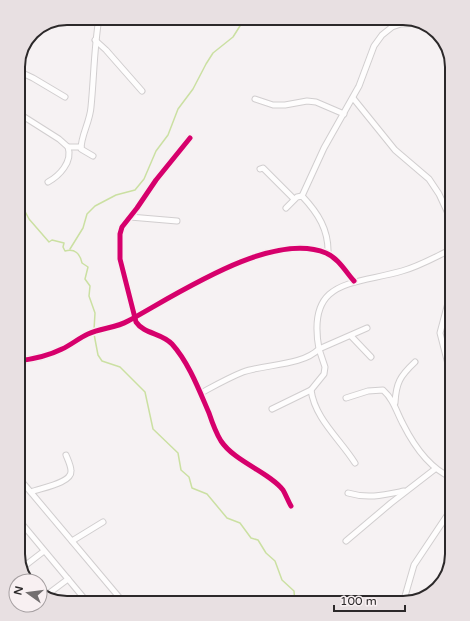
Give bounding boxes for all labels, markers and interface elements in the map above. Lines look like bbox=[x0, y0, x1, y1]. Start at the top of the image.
north arrow bbox=[8, 573, 48, 613]
text: N bbox=[11, 585, 26, 597]
scale bar bbox=[334, 587, 405, 613]
text: 100 m bbox=[340, 594, 377, 608]

